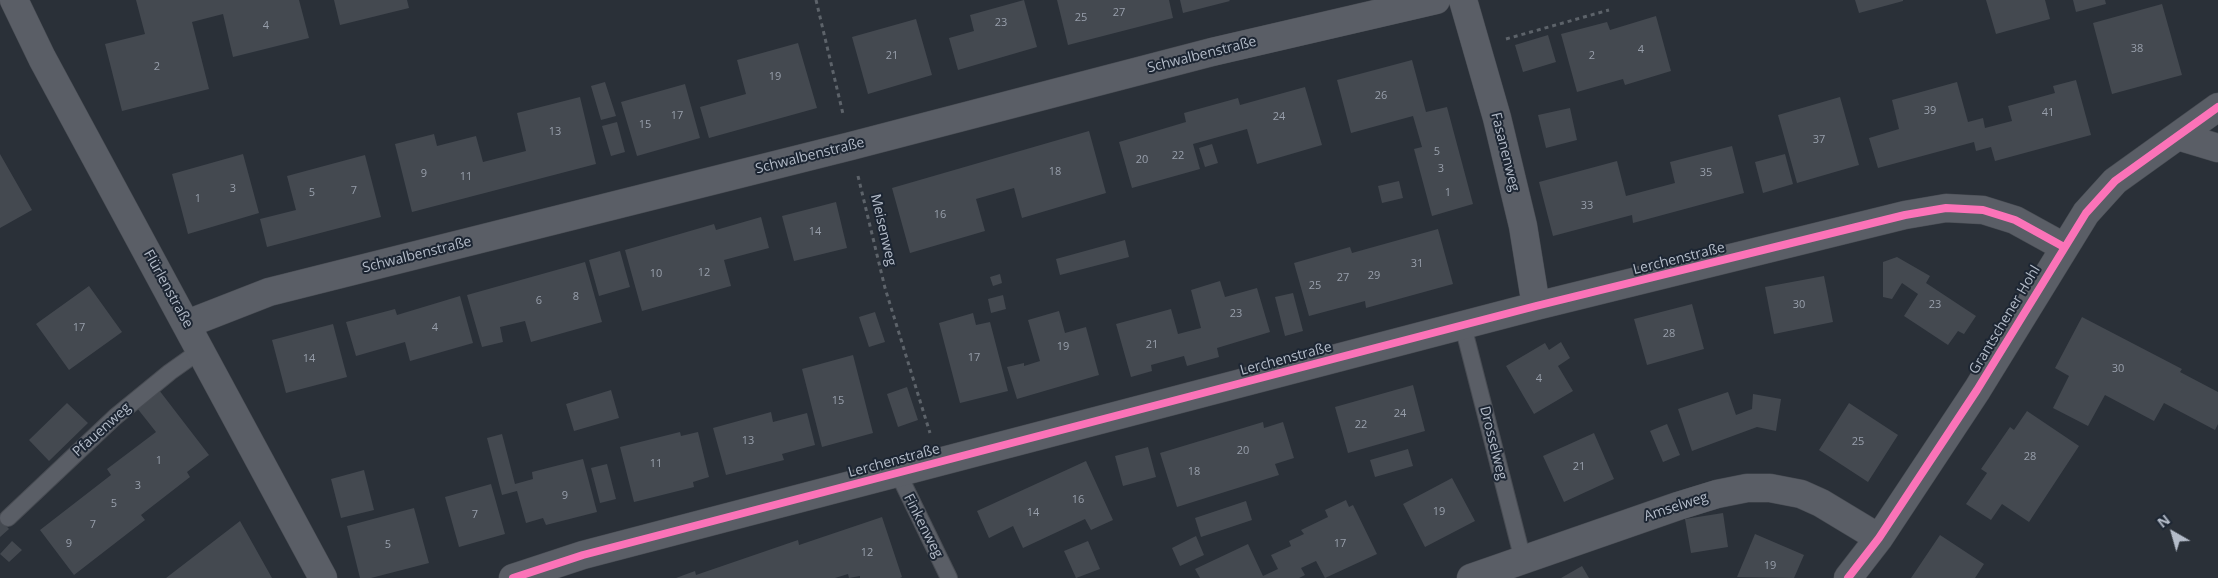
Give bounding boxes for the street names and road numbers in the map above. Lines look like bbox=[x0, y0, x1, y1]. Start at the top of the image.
street label: Schwalbenstraße bbox=[1146, 33, 1258, 77]
street label: Fasanenweg bbox=[1487, 111, 1523, 193]
street label: Schwalbenstraße bbox=[754, 134, 866, 178]
street label: Meisenweg bbox=[867, 192, 899, 268]
street label: Schwalbenstraße bbox=[361, 233, 473, 277]
street label: Lerchenstraße bbox=[1631, 239, 1727, 279]
street label: Flürlenstraße bbox=[140, 247, 196, 331]
street label: Grantschener Hohl bbox=[1966, 263, 2044, 377]
street label: Lerchenstraße bbox=[1238, 339, 1334, 379]
street label: Pfauenweg bbox=[70, 400, 134, 460]
street label: Drosselweg bbox=[1476, 404, 1510, 482]
street label: Lerchenstraße bbox=[846, 441, 942, 481]
street label: Amselweg bbox=[1642, 489, 1710, 525]
street label: Finkenweg bbox=[900, 491, 946, 561]

